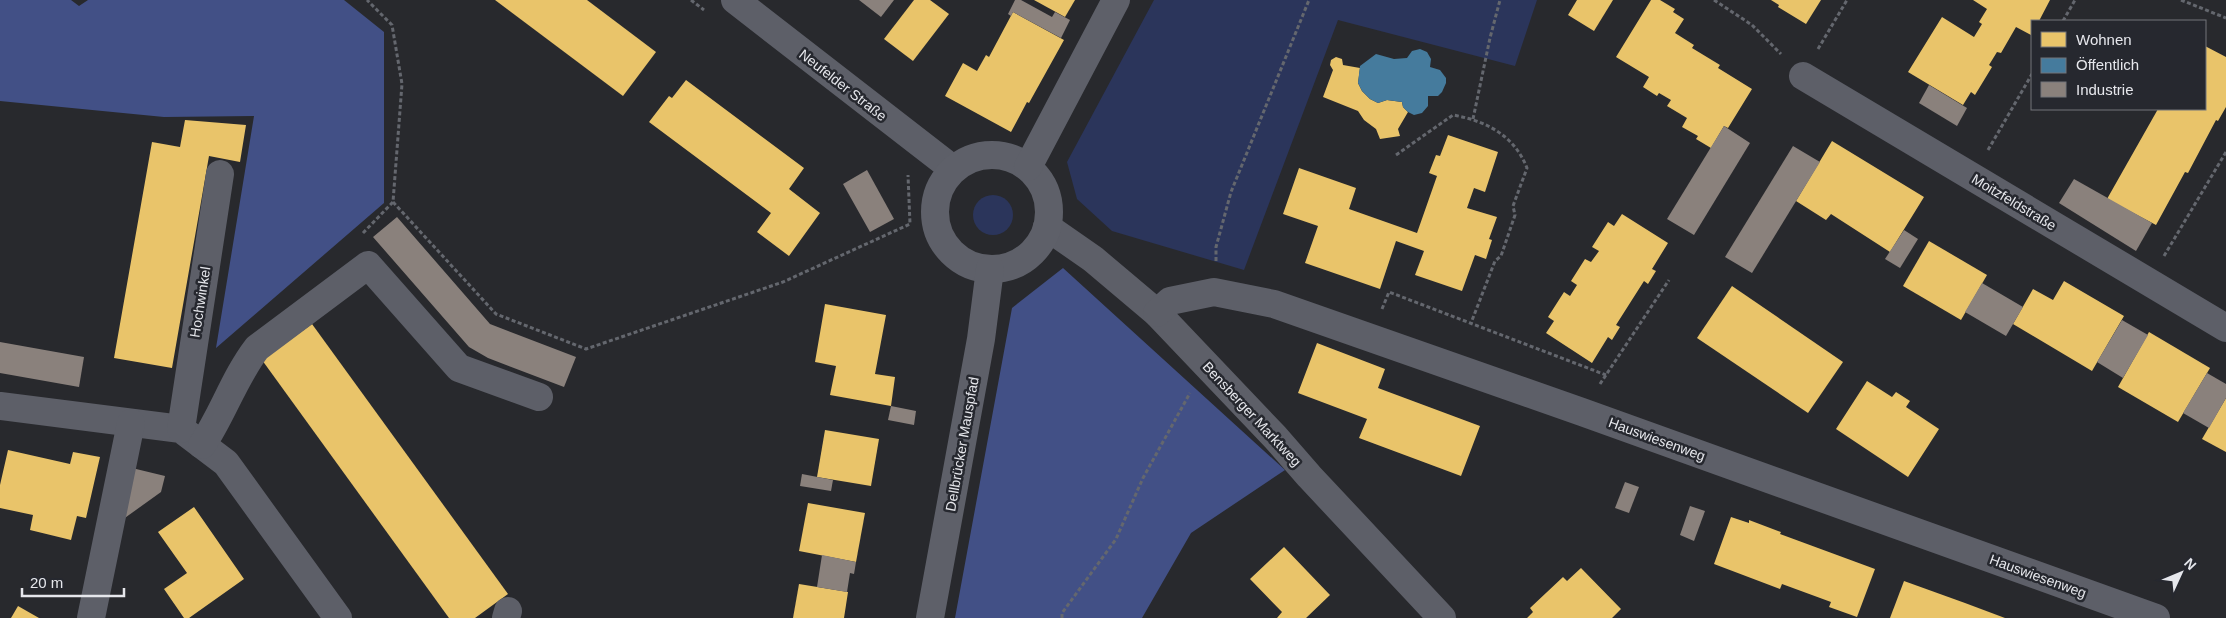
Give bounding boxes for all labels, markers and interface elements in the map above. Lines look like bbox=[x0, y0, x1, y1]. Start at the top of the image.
legend bbox=[2031, 20, 2206, 110]
text: Wohnen bbox=[2076, 31, 2132, 48]
street label: Neufelder Straße bbox=[796, 46, 890, 124]
text: Öffentlich bbox=[2076, 56, 2139, 73]
text: Industrie bbox=[2076, 81, 2134, 98]
street label: Moitzfeldstraße bbox=[1969, 170, 2059, 234]
street label: Hochwinkel bbox=[186, 265, 214, 339]
street label: Bensberger Marktweg bbox=[1199, 358, 1305, 470]
street label: Dellbrücker Mauspfad bbox=[942, 376, 982, 512]
street label: Hauswiesenweg bbox=[1606, 414, 1708, 464]
north arrow bbox=[2156, 548, 2206, 598]
street label: Hauswiesenweg bbox=[1987, 551, 2089, 601]
text: N bbox=[2181, 555, 2200, 573]
scale bar bbox=[22, 566, 125, 598]
text: 20 m bbox=[30, 574, 63, 591]

